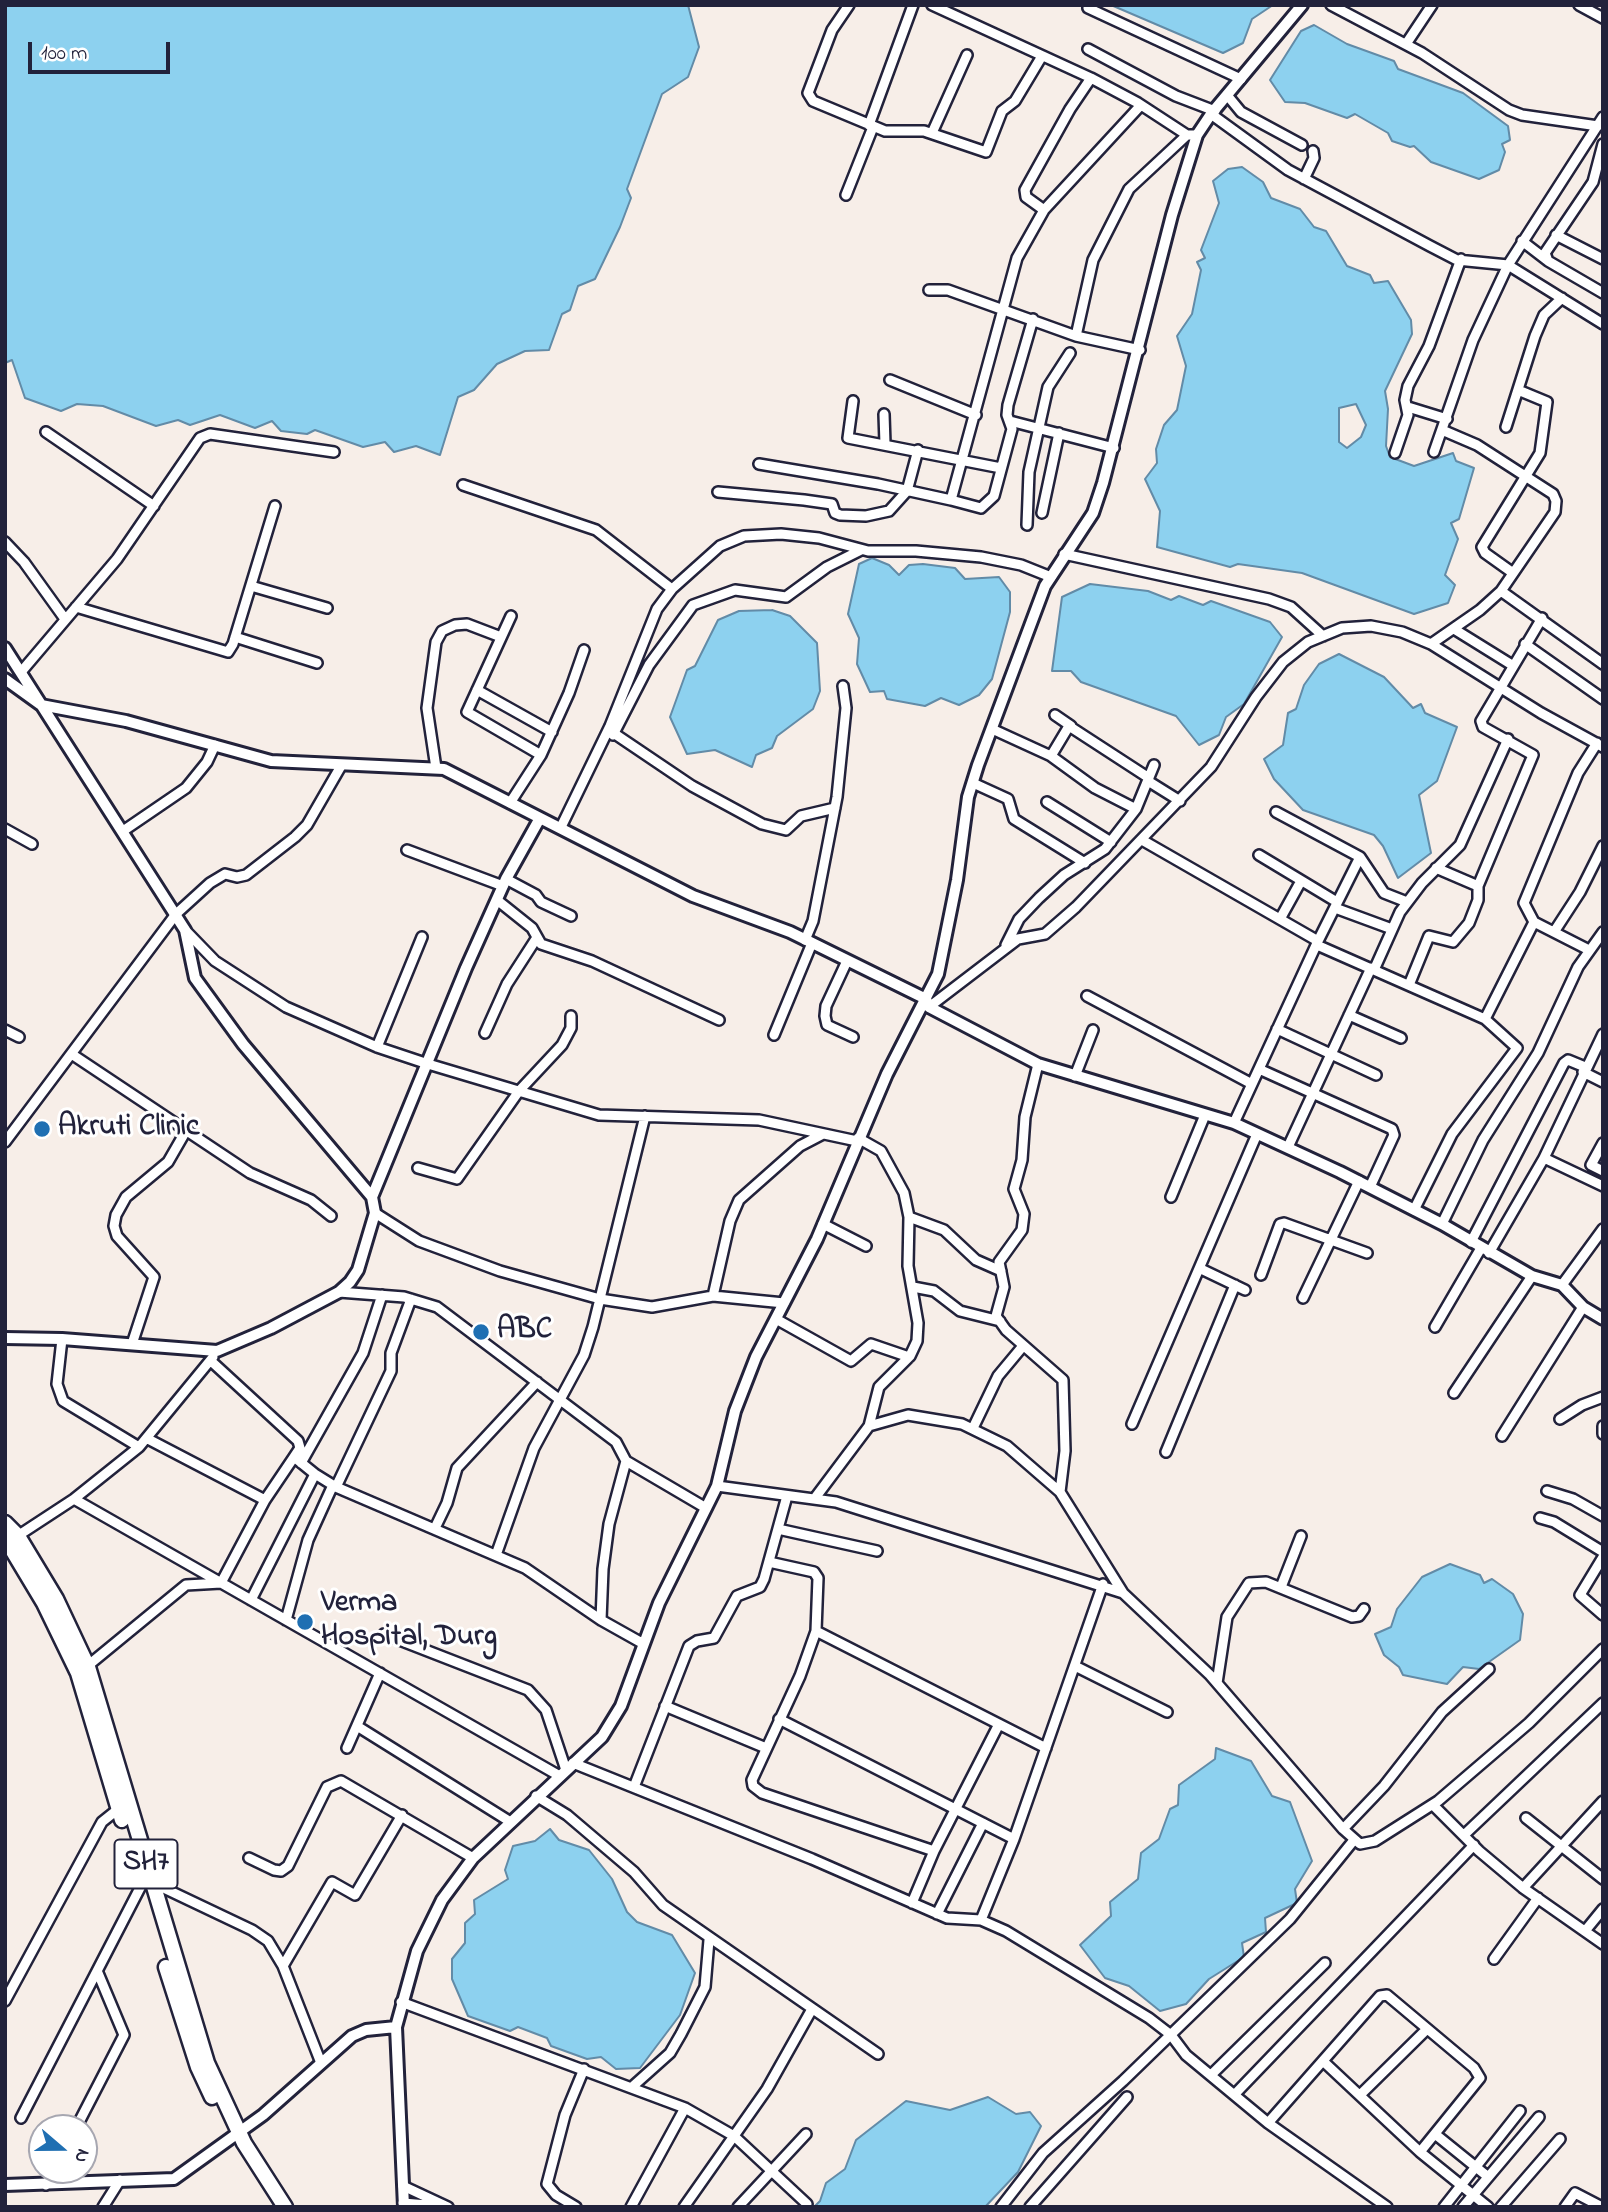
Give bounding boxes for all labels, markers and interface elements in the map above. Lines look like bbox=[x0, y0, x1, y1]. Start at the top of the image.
scale bar bbox=[32, 28, 173, 72]
text: 100 m bbox=[41, 39, 87, 69]
place label: Akruti Clinic bbox=[58, 1111, 199, 1147]
marker: Akruti Clinic bbox=[32, 1119, 52, 1139]
place label: ABC bbox=[497, 1314, 552, 1350]
marker: ABC bbox=[471, 1322, 491, 1342]
place label: Verma Hospital, Durg bbox=[321, 1587, 497, 1658]
marker: Verma Hospital, Durg bbox=[295, 1612, 315, 1632]
road number: SH7 bbox=[114, 1840, 178, 1888]
north arrow bbox=[28, 2114, 98, 2184]
text: N bbox=[66, 2145, 96, 2166]

